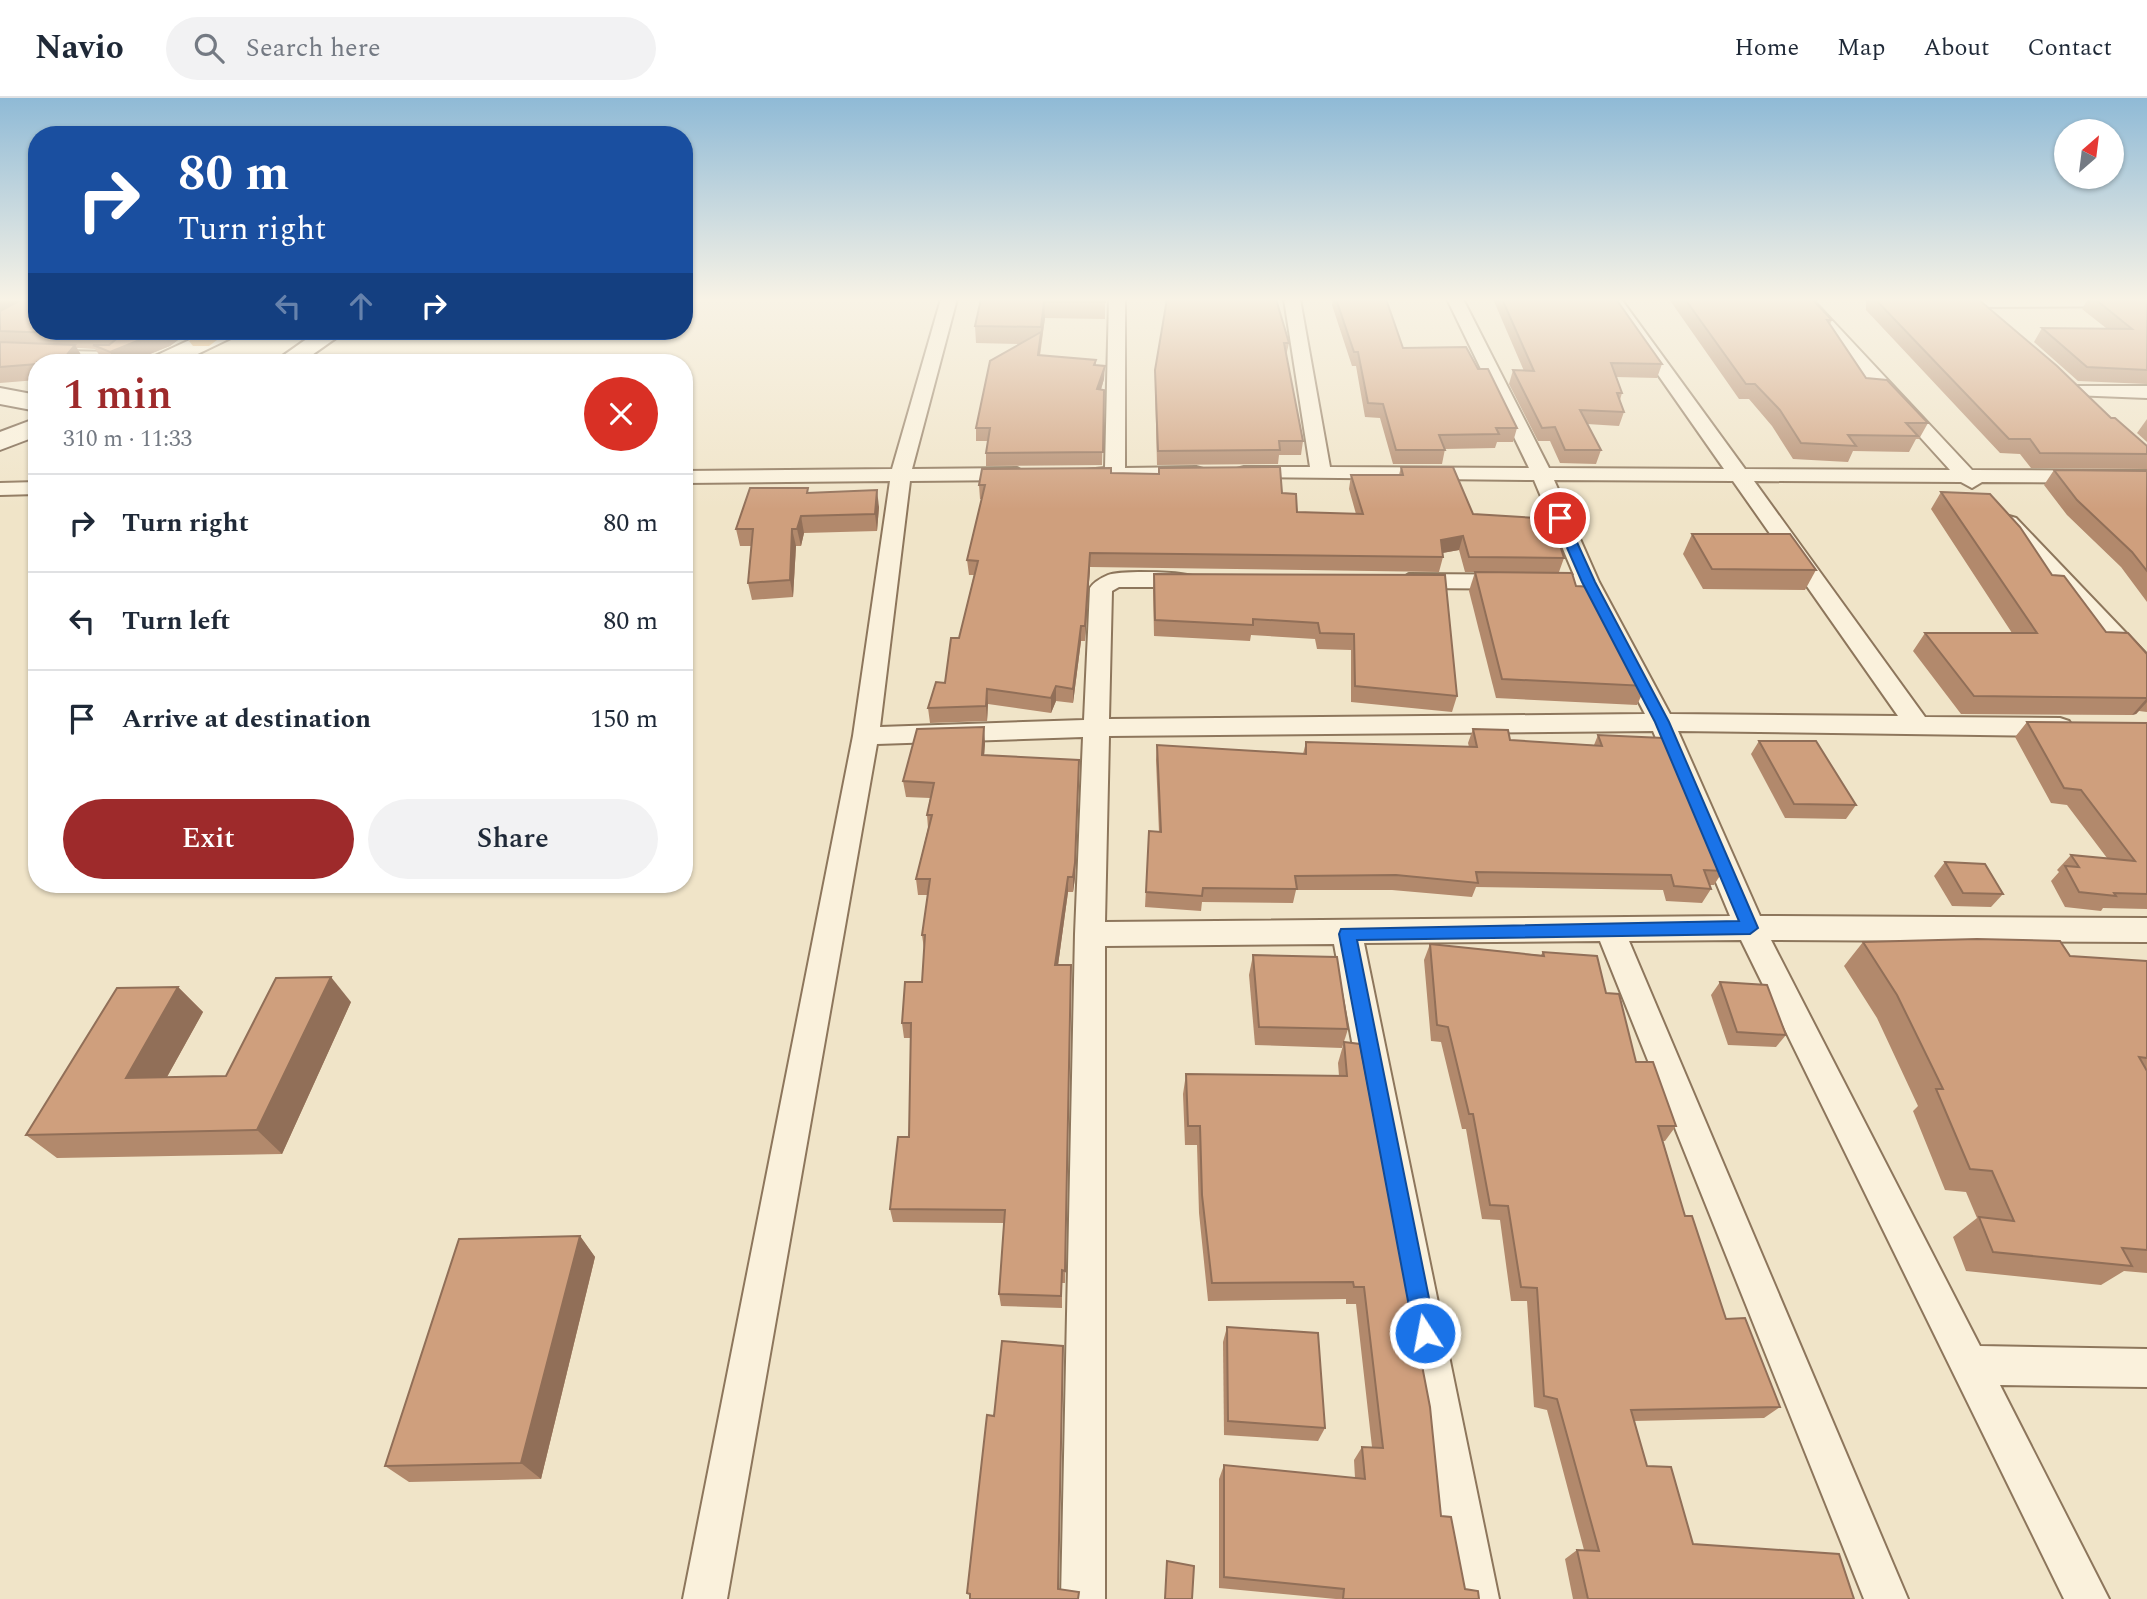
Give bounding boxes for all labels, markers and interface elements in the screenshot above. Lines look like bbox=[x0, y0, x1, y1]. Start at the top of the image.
search box bbox=[166, 17, 656, 80]
text: Navio bbox=[35, 23, 124, 73]
text: Search here bbox=[246, 28, 381, 68]
icon: search bbox=[190, 29, 228, 67]
text: Home bbox=[1734, 30, 1799, 66]
text: Map bbox=[1837, 30, 1885, 66]
text: About bbox=[1923, 30, 1989, 66]
text: Contact bbox=[2027, 30, 2112, 66]
north arrow bbox=[2054, 119, 2124, 189]
map controls bbox=[2054, 119, 2124, 189]
text: 80 m bbox=[178, 137, 289, 212]
icon: right bbox=[63, 154, 154, 245]
text: Turn right bbox=[178, 205, 326, 254]
icon: left bbox=[269, 287, 307, 325]
icon: ahead bbox=[342, 287, 380, 325]
icon: right bbox=[415, 287, 453, 325]
text: 1 min bbox=[63, 364, 172, 427]
button: close bbox=[584, 377, 658, 451]
text: 310 m · 11:33 bbox=[63, 422, 192, 457]
pin bbox=[1530, 488, 1590, 548]
icon: arrive bbox=[1541, 499, 1579, 537]
text: Turn right bbox=[122, 503, 249, 543]
text: 80 m bbox=[603, 503, 658, 543]
icon: right bbox=[63, 504, 101, 542]
text: Turn left bbox=[122, 601, 230, 641]
text: 80 m bbox=[603, 601, 658, 641]
icon: left bbox=[63, 602, 101, 640]
text: Arrive at destination bbox=[122, 699, 371, 739]
text: 150 m bbox=[590, 699, 658, 739]
icon: arrive bbox=[63, 700, 101, 738]
button: Exit bbox=[63, 799, 354, 879]
button: Share bbox=[368, 799, 658, 879]
position arrow bbox=[1388, 1296, 1462, 1370]

